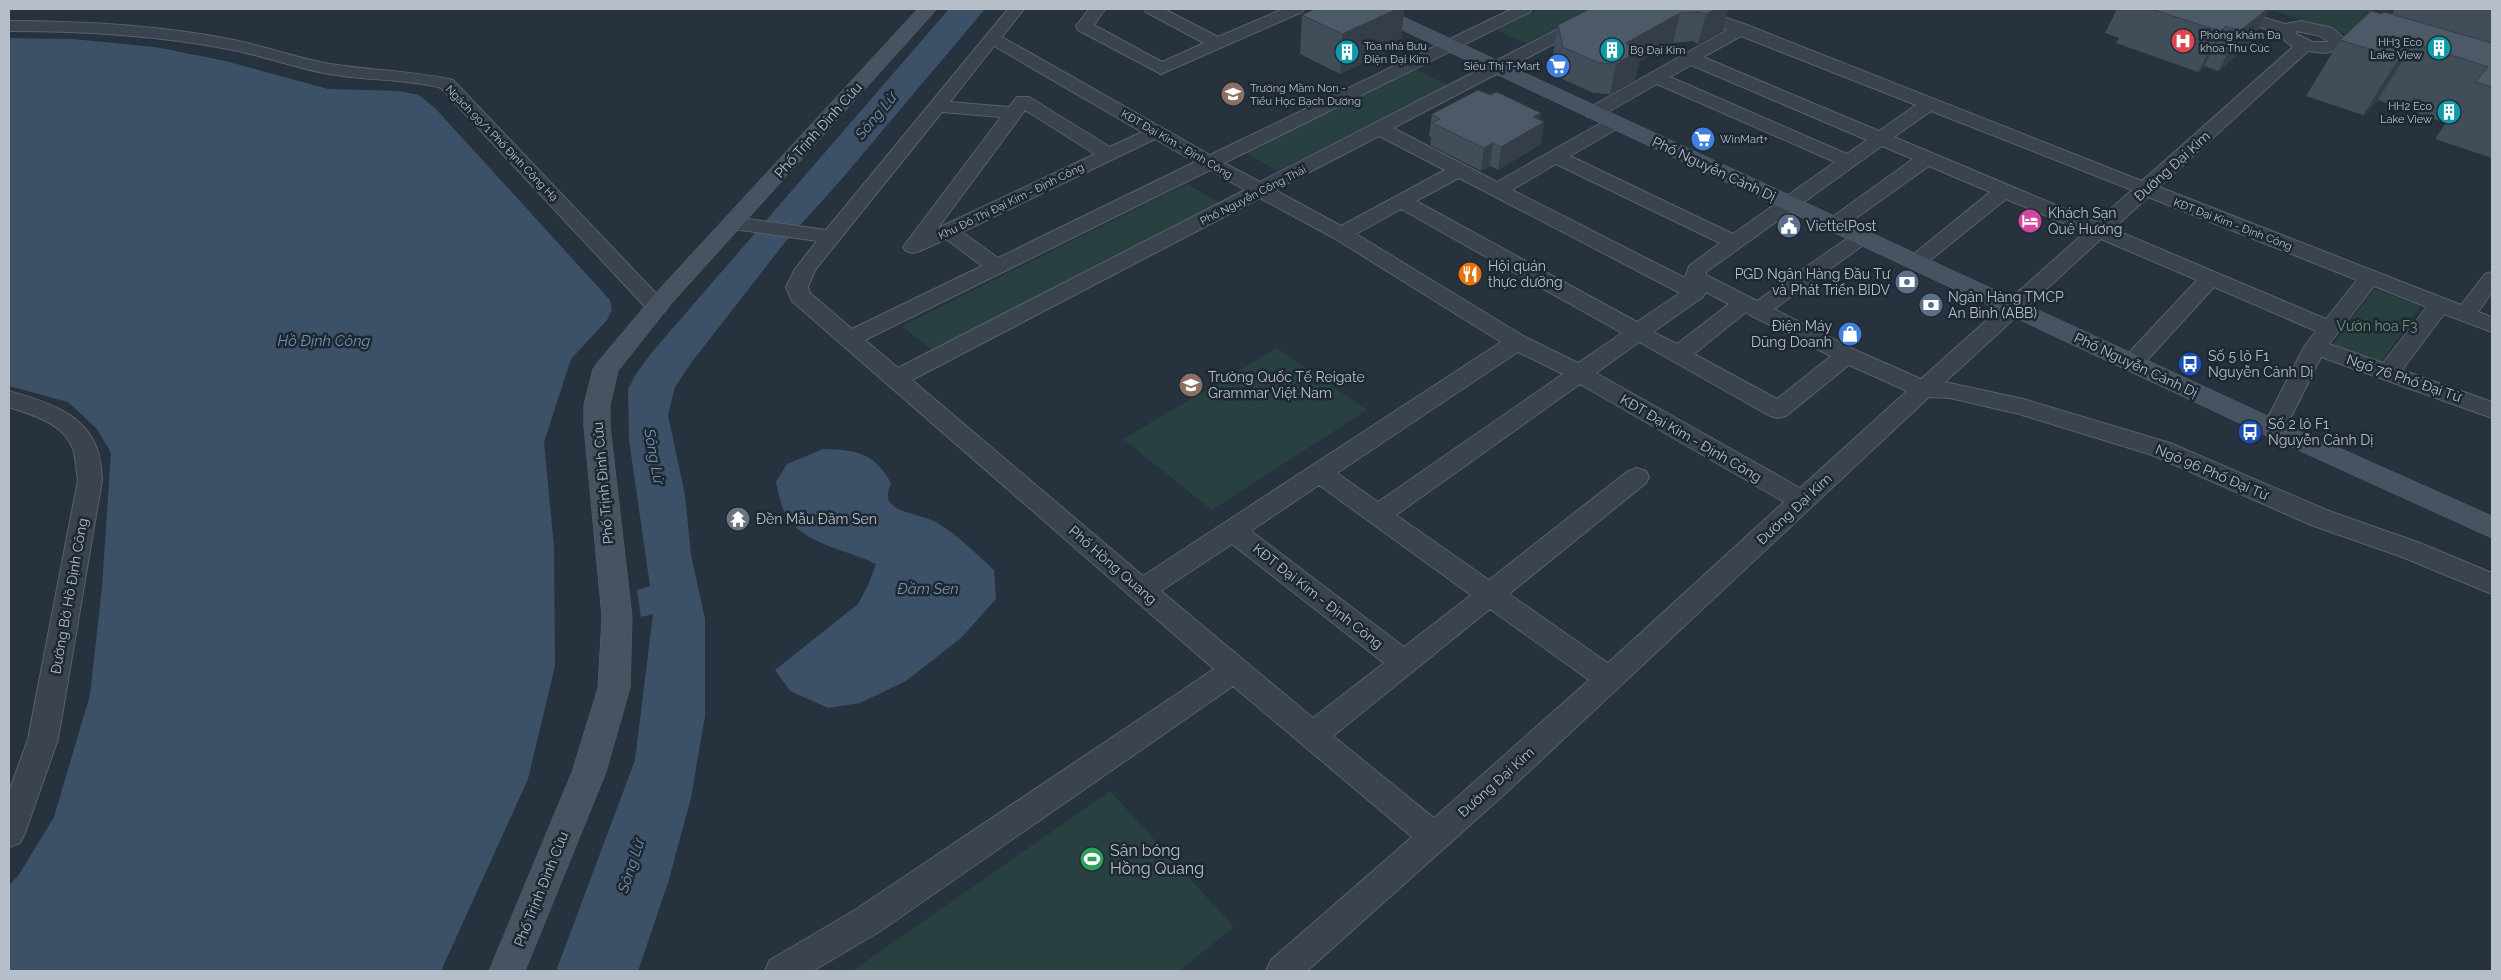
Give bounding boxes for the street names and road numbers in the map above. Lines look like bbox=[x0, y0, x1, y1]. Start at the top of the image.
street label: Phố Trịnh Đình Cửu bbox=[771, 79, 865, 181]
street label: Ngách 99/1 Phố Định Công Hạ bbox=[443, 83, 561, 204]
street label: KĐT Đại Kim - Định Công bbox=[1119, 107, 1235, 182]
street label: Đường Đại Kim bbox=[2131, 128, 2213, 204]
street label: Phố Nguyễn Cảnh Dị bbox=[1650, 133, 1778, 205]
street label: Khu Đô Thị Đại Kim - Định Công bbox=[936, 160, 1086, 242]
street label: Phố Nguyễn Công Thái bbox=[1198, 163, 1308, 228]
street label: KĐT Đại Kim - Định Công bbox=[2172, 196, 2294, 253]
street label: Phố Nguyễn Cảnh Dị bbox=[2072, 329, 2200, 401]
street label: Ngõ 76 Phố Đại Từ bbox=[2345, 351, 2464, 405]
street label: KĐT Đại Kim - Định Công bbox=[1617, 391, 1765, 485]
street label: Phố Trịnh Đình Cửu bbox=[590, 421, 616, 545]
street label: Ngõ 96 Phố Đại Từ bbox=[2153, 441, 2271, 503]
street label: Đường Đại Kim bbox=[1753, 470, 1835, 548]
street label: Đường Bờ Hồ Định Công bbox=[47, 517, 91, 675]
street label: Phố Hồng Quang bbox=[1066, 523, 1160, 607]
street label: KĐT Đại Kim - Định Công bbox=[1250, 540, 1386, 652]
street label: Đường Đại Kim bbox=[1455, 744, 1537, 820]
street label: Phố Trịnh Đình Cửu bbox=[511, 829, 571, 949]

